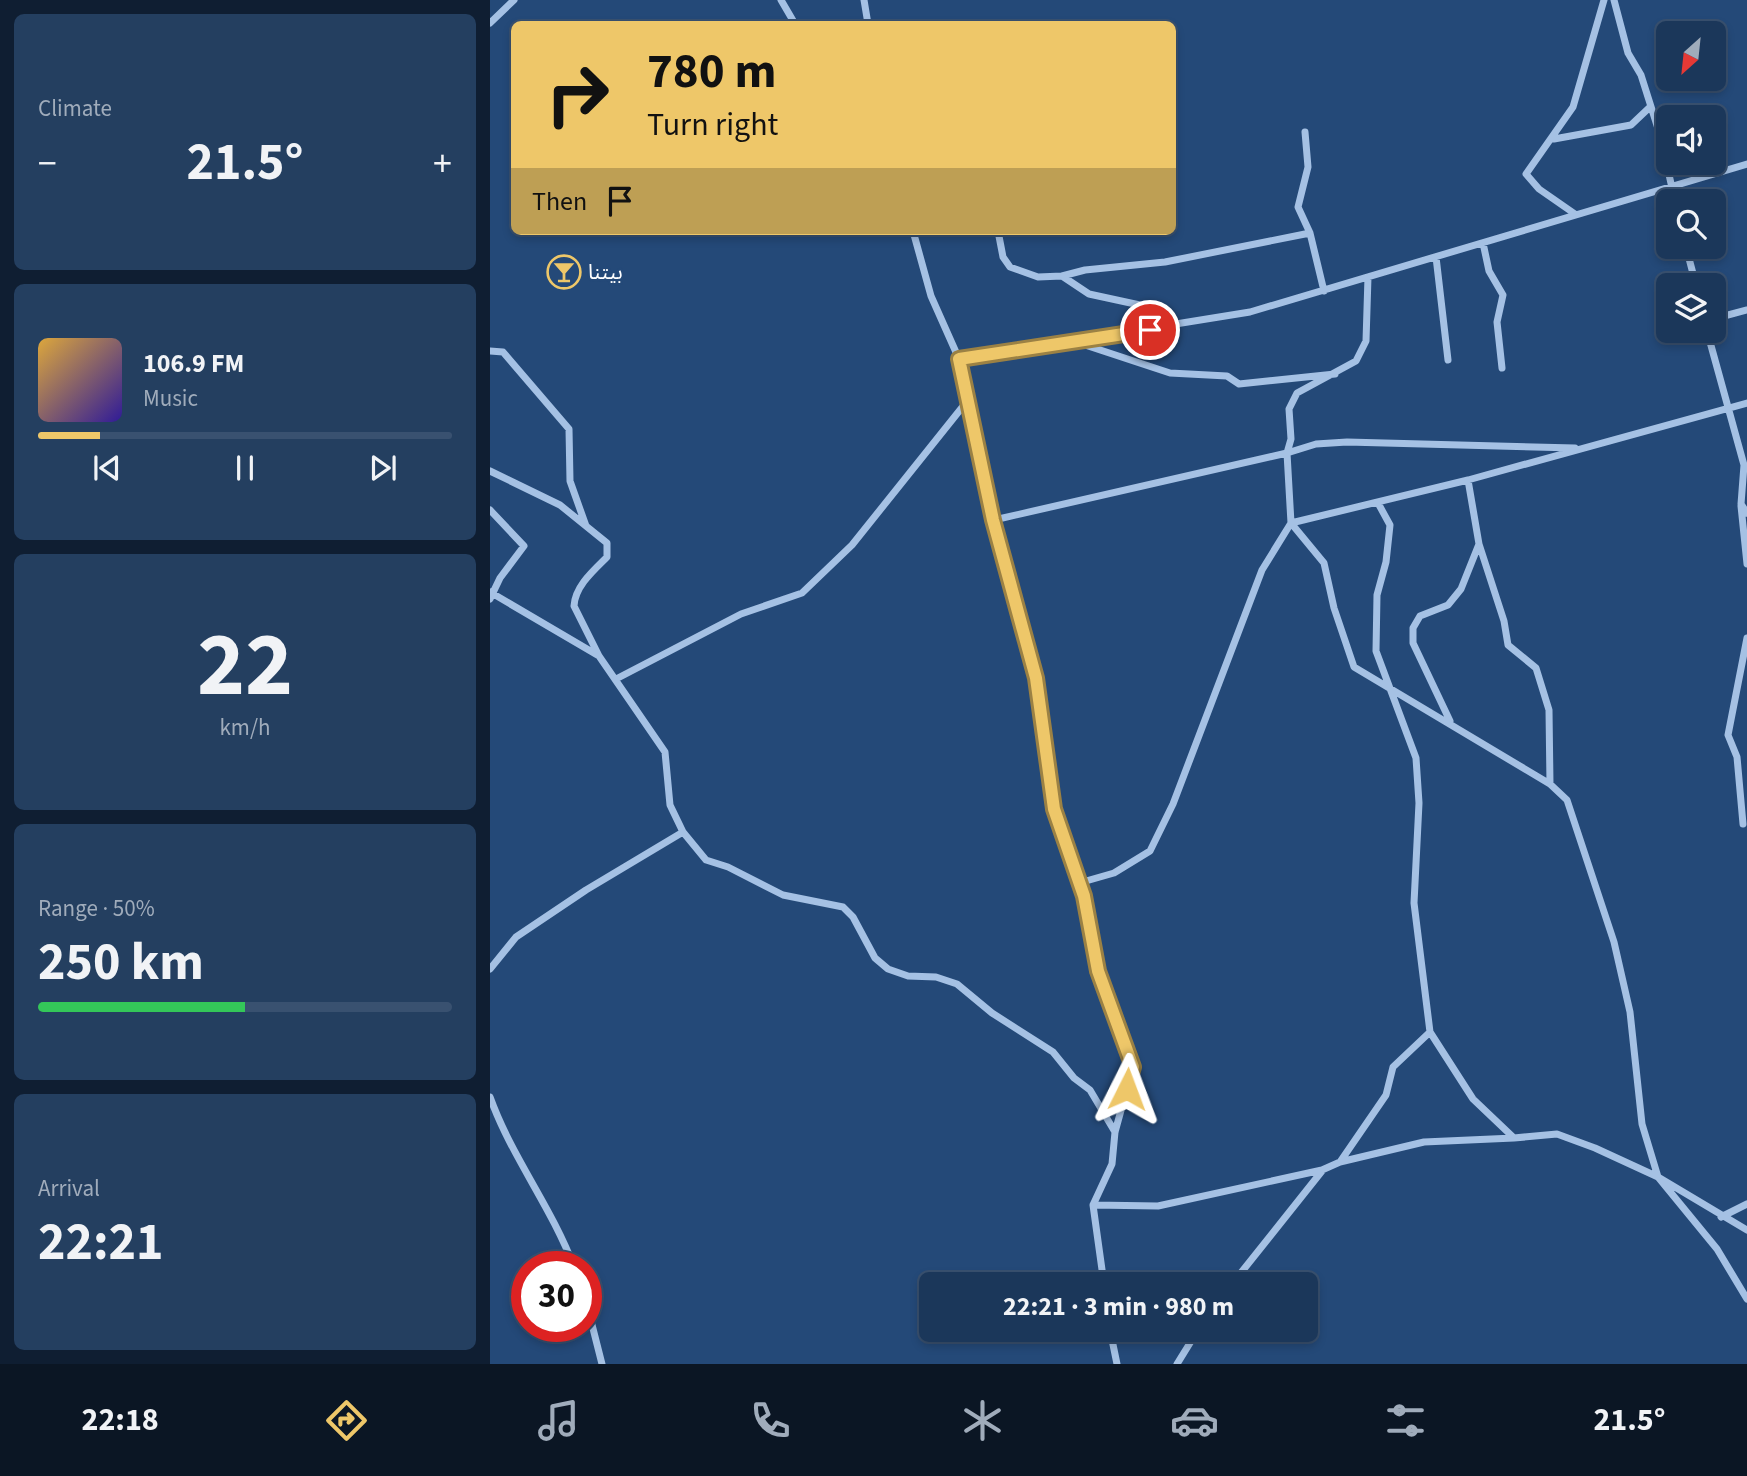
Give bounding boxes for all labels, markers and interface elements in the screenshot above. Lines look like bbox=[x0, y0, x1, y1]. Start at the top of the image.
north arrow bbox=[1656, 21, 1726, 91]
map controls bbox=[1656, 21, 1726, 343]
text: 780 m bbox=[647, 37, 776, 107]
icon: right bbox=[532, 49, 623, 140]
text: Climate bbox=[38, 92, 112, 125]
text: Turn right bbox=[647, 102, 778, 148]
button: sound bbox=[1656, 105, 1726, 175]
text: 21.5° bbox=[187, 126, 303, 200]
text: − bbox=[38, 137, 57, 191]
text: + bbox=[433, 137, 452, 191]
icon: arrive bbox=[601, 182, 639, 220]
text: Then bbox=[532, 183, 587, 220]
button: search bbox=[1656, 189, 1726, 259]
bar icon: بيتنا bbox=[545, 253, 583, 291]
place label: بيتنا bbox=[588, 257, 623, 287]
button: layers bbox=[1656, 273, 1726, 343]
pin bbox=[1120, 300, 1180, 360]
icon: arrive bbox=[1131, 311, 1169, 349]
text: 106.9 FM bbox=[143, 345, 244, 382]
text: Music bbox=[143, 382, 198, 415]
icon: previous bbox=[88, 449, 126, 487]
icon: pause bbox=[226, 449, 264, 487]
icon: next bbox=[364, 449, 402, 487]
text: 22 bbox=[197, 601, 293, 730]
text: km/h bbox=[219, 711, 271, 744]
text: Range · 50% bbox=[38, 892, 155, 925]
text: 250 km bbox=[38, 926, 204, 1000]
position arrow bbox=[1090, 1052, 1164, 1126]
text: Arrival bbox=[38, 1172, 100, 1205]
text: 22:21 bbox=[38, 1206, 163, 1280]
speed limit sign: 30 bbox=[511, 1251, 602, 1342]
text: 22:21 · 3 min · 980 m bbox=[1003, 1288, 1234, 1325]
icon: directions bbox=[322, 1396, 371, 1445]
icon: music bbox=[534, 1396, 583, 1445]
icon: phone bbox=[746, 1396, 795, 1445]
icon: climate bbox=[958, 1396, 1007, 1445]
icon: car bbox=[1170, 1396, 1219, 1445]
icon: filters bbox=[1381, 1396, 1430, 1445]
text: 22:18 bbox=[81, 1397, 159, 1443]
text: 21.5° bbox=[1593, 1397, 1665, 1443]

